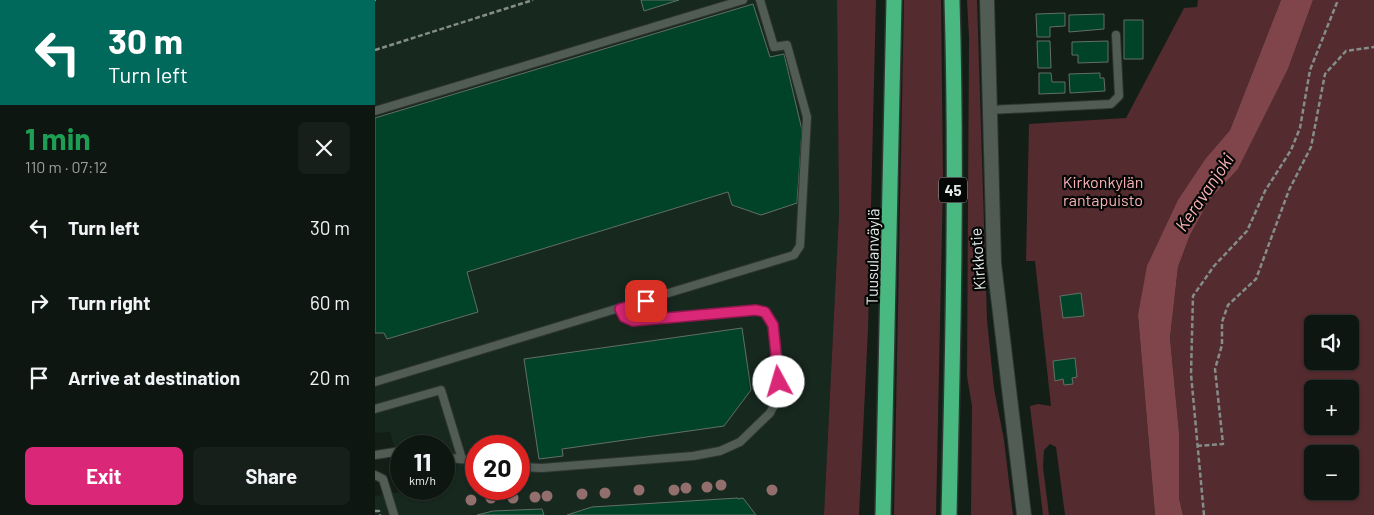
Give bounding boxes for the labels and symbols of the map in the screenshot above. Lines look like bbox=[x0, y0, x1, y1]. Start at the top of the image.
water label: Keravanjoki bbox=[1170, 148, 1238, 235]
park label: Kirkonkylän rantapuisto bbox=[1063, 172, 1143, 209]
road number: 45 bbox=[939, 178, 967, 202]
street label: Tuusulanväylä bbox=[862, 208, 882, 306]
street label: Kirkkotie bbox=[965, 227, 989, 291]
pin bbox=[625, 280, 667, 322]
position arrow bbox=[752, 355, 804, 407]
speed limit sign: 20 bbox=[465, 435, 530, 500]

